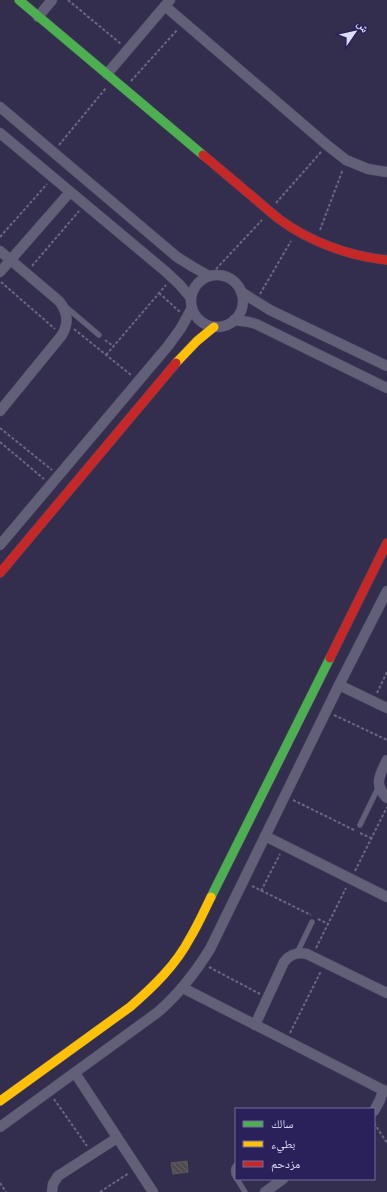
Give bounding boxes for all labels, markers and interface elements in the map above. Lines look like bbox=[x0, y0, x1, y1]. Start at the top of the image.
north arrow bbox=[335, 12, 375, 52]
text: ش bbox=[353, 18, 373, 36]
legend bbox=[235, 1108, 375, 1180]
text: سالك bbox=[271, 1116, 293, 1132]
text: بطيء bbox=[271, 1136, 295, 1154]
text: مزدحم bbox=[271, 1156, 300, 1172]

